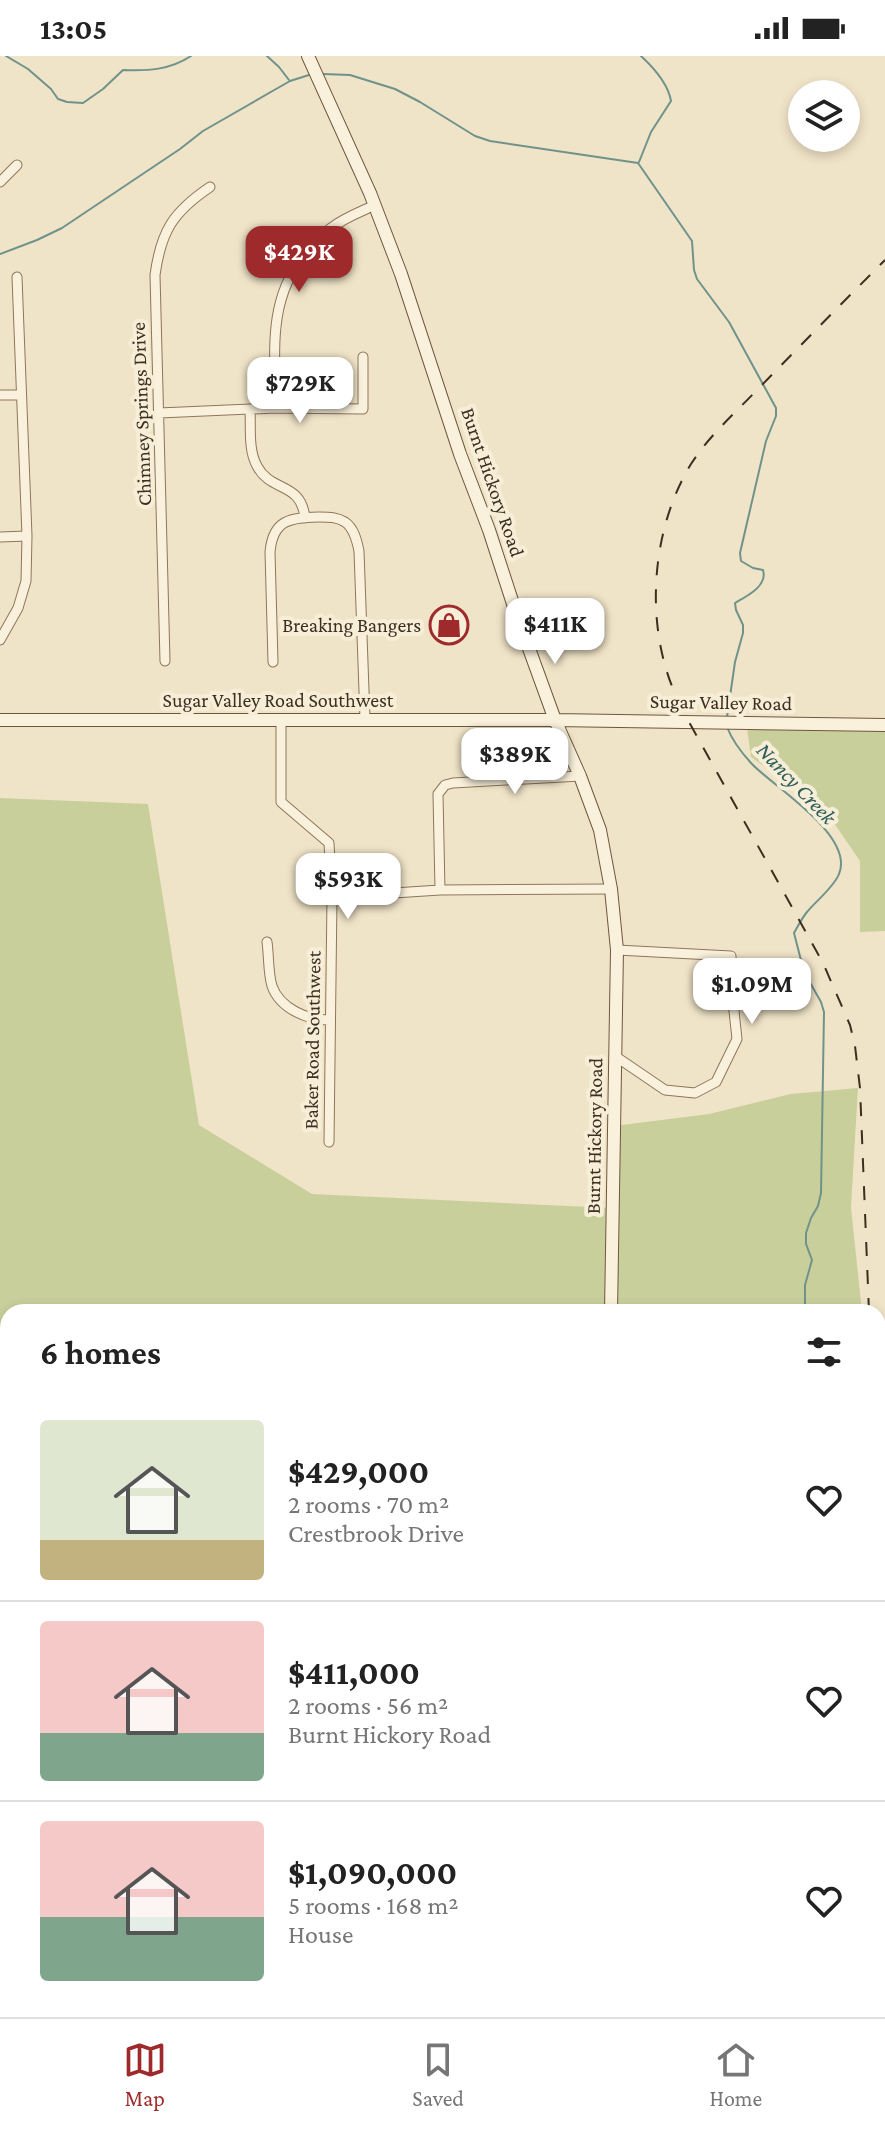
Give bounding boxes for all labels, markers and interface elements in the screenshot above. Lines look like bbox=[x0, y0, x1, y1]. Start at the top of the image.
text: 13:05 bbox=[40, 12, 107, 45]
map controls bbox=[788, 80, 860, 152]
button: layers bbox=[788, 80, 860, 152]
pin: $429K bbox=[243, 226, 355, 294]
text: $429K bbox=[264, 237, 334, 266]
street label: Chimney Springs Drive bbox=[127, 321, 156, 506]
pin: $729K bbox=[244, 357, 356, 425]
text: $729K bbox=[265, 368, 335, 397]
street label: Burnt Hickory Road bbox=[456, 405, 529, 560]
pin: $411K bbox=[499, 598, 611, 666]
shop icon: Breaking Bangers bbox=[428, 604, 470, 646]
text: $411K bbox=[523, 609, 587, 638]
place label: Breaking Bangers bbox=[282, 614, 421, 637]
street label: Sugar Valley Road Southwest bbox=[163, 689, 394, 712]
street label: Sugar Valley Road bbox=[650, 690, 793, 715]
pin: $389K bbox=[459, 728, 571, 796]
water label: Nancy Creek bbox=[752, 737, 843, 830]
text: $389K bbox=[479, 739, 551, 768]
pin: $593K bbox=[292, 853, 404, 921]
text: $593K bbox=[314, 864, 382, 893]
street label: Baker Road Southwest bbox=[299, 950, 325, 1129]
pin: $1.09M bbox=[687, 958, 817, 1026]
text: $1.09M bbox=[711, 969, 793, 998]
street label: Burnt Hickory Road bbox=[582, 1057, 607, 1214]
icon: filters bbox=[802, 1330, 846, 1374]
text: 6 homes bbox=[40, 1334, 161, 1371]
icon: home bbox=[104, 1452, 200, 1548]
text: $429,000 bbox=[288, 1453, 429, 1490]
icon: heart bbox=[802, 1478, 846, 1522]
text: 2 rooms · 70 m² bbox=[288, 1490, 449, 1519]
text: Crestbrook Drive bbox=[288, 1519, 464, 1548]
icon: home bbox=[104, 1653, 200, 1749]
text: $411,000 bbox=[288, 1654, 420, 1691]
icon: heart bbox=[802, 1679, 846, 1723]
text: 2 rooms · 56 m² bbox=[288, 1691, 448, 1720]
text: Burnt Hickory Road bbox=[288, 1720, 491, 1749]
icon: home bbox=[104, 1853, 200, 1949]
text: $1,090,000 bbox=[288, 1854, 457, 1891]
icon: heart bbox=[802, 1879, 846, 1923]
text: 5 rooms · 168 m² bbox=[288, 1891, 458, 1920]
text: House bbox=[288, 1920, 353, 1949]
tab: Map bbox=[123, 2038, 167, 2111]
tab: Saved bbox=[412, 2038, 464, 2111]
tab: Home bbox=[710, 2038, 762, 2111]

